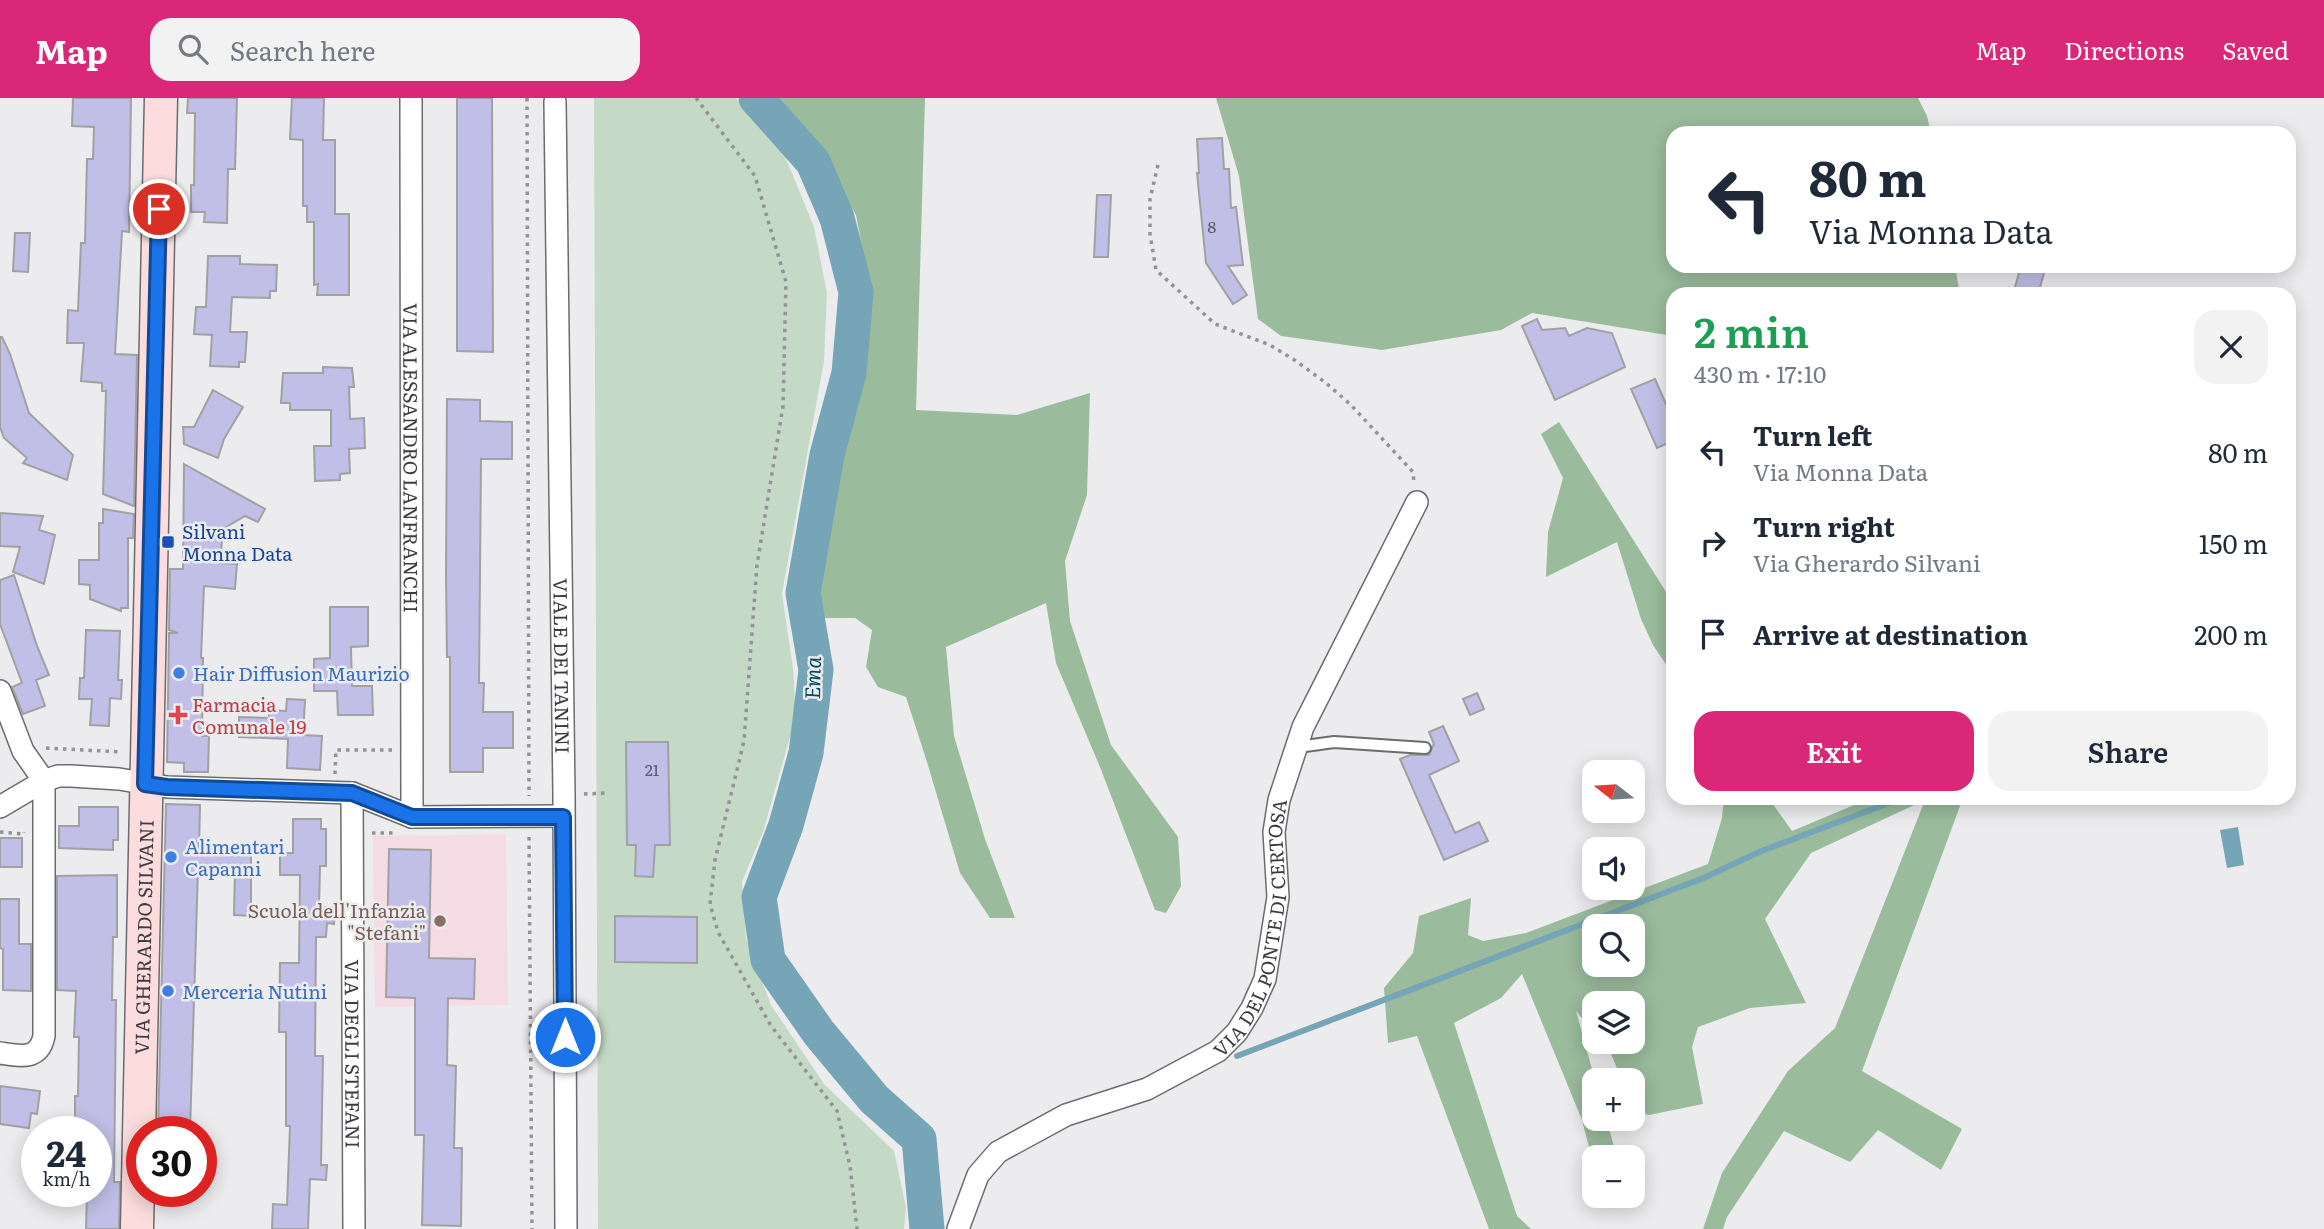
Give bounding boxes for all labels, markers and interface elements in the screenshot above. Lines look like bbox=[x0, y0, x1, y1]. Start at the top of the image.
search box bbox=[150, 18, 640, 81]
text: Map bbox=[35, 25, 108, 74]
icon: search bbox=[174, 30, 212, 68]
text: Search here bbox=[230, 30, 376, 69]
text: Map bbox=[1975, 32, 2026, 67]
text: Directions bbox=[2064, 32, 2184, 67]
text: Saved bbox=[2222, 32, 2289, 67]
text: 80 m bbox=[1809, 139, 1927, 212]
icon: left bbox=[1694, 154, 1785, 245]
pin bbox=[129, 179, 189, 239]
icon: arrive bbox=[140, 190, 178, 228]
text: Via Monna Data bbox=[1809, 206, 2053, 254]
house number: 8 bbox=[1208, 214, 1217, 238]
text: 2 min bbox=[1694, 299, 1809, 361]
street label: VIA ALESSANDRO LANFRANCHI bbox=[397, 303, 426, 613]
button: close bbox=[2194, 310, 2268, 384]
text: 430 m · 17:10 bbox=[1694, 356, 1826, 390]
text: Turn left bbox=[1753, 415, 1872, 454]
text: 80 m bbox=[2208, 432, 2268, 471]
icon: left bbox=[1694, 433, 1732, 471]
text: Via Monna Data bbox=[1753, 454, 1928, 488]
text: Turn right bbox=[1753, 506, 1895, 545]
place label: Silvani Monna Data bbox=[182, 517, 293, 567]
text: 150 m bbox=[2199, 523, 2268, 562]
icon: right bbox=[1694, 524, 1732, 562]
marker: Silvani Monna Data bbox=[160, 534, 176, 550]
text: Via Gherardo Silvani bbox=[1753, 545, 1981, 579]
street label: VIALE DEI TANINI bbox=[547, 578, 577, 754]
text: Arrive at destination bbox=[1753, 614, 2028, 653]
text: 200 m bbox=[2194, 614, 2268, 653]
icon: arrive bbox=[1694, 615, 1732, 653]
water label: Ema bbox=[795, 656, 827, 700]
place label: Hair Diffusion Maurizio bbox=[193, 659, 410, 687]
marker: Hair Diffusion Maurizio bbox=[171, 665, 187, 681]
place label: Farmacia Comunale 19 bbox=[192, 690, 307, 740]
marker: Farmacia Comunale 19 bbox=[170, 707, 186, 723]
button: Exit bbox=[1694, 711, 1974, 791]
button: Share bbox=[1988, 711, 2268, 791]
house number: 21 bbox=[645, 757, 660, 781]
north arrow bbox=[1582, 760, 1645, 822]
map controls bbox=[1582, 760, 1645, 1208]
street label: VIA DEL PONTE DI CERTOSA bbox=[1206, 797, 1293, 1063]
street label: VIA GHERARDO SILVANI bbox=[127, 819, 160, 1055]
place label: Alimentari Capanni bbox=[185, 832, 285, 882]
button: sound bbox=[1582, 837, 1645, 900]
marker: Alimentari Capanni bbox=[163, 849, 179, 865]
place label: Scuola dell'Infanzia "Stefani" bbox=[248, 896, 427, 946]
marker: Scuola dell'Infanzia "Stefani" bbox=[432, 913, 448, 929]
button: search bbox=[1582, 914, 1645, 977]
street label: VIA DEGLI STEFANI bbox=[339, 959, 368, 1149]
place label: Merceria Nutini bbox=[182, 977, 327, 1005]
marker: Merceria Nutini bbox=[160, 983, 176, 999]
button: layers bbox=[1582, 991, 1645, 1054]
position arrow bbox=[528, 1000, 602, 1074]
button: + bbox=[1582, 1068, 1645, 1131]
speed limit sign: 30 bbox=[126, 1116, 217, 1207]
text: 24 bbox=[47, 1126, 86, 1178]
button: − bbox=[1582, 1145, 1645, 1208]
text: km/h bbox=[43, 1165, 90, 1192]

